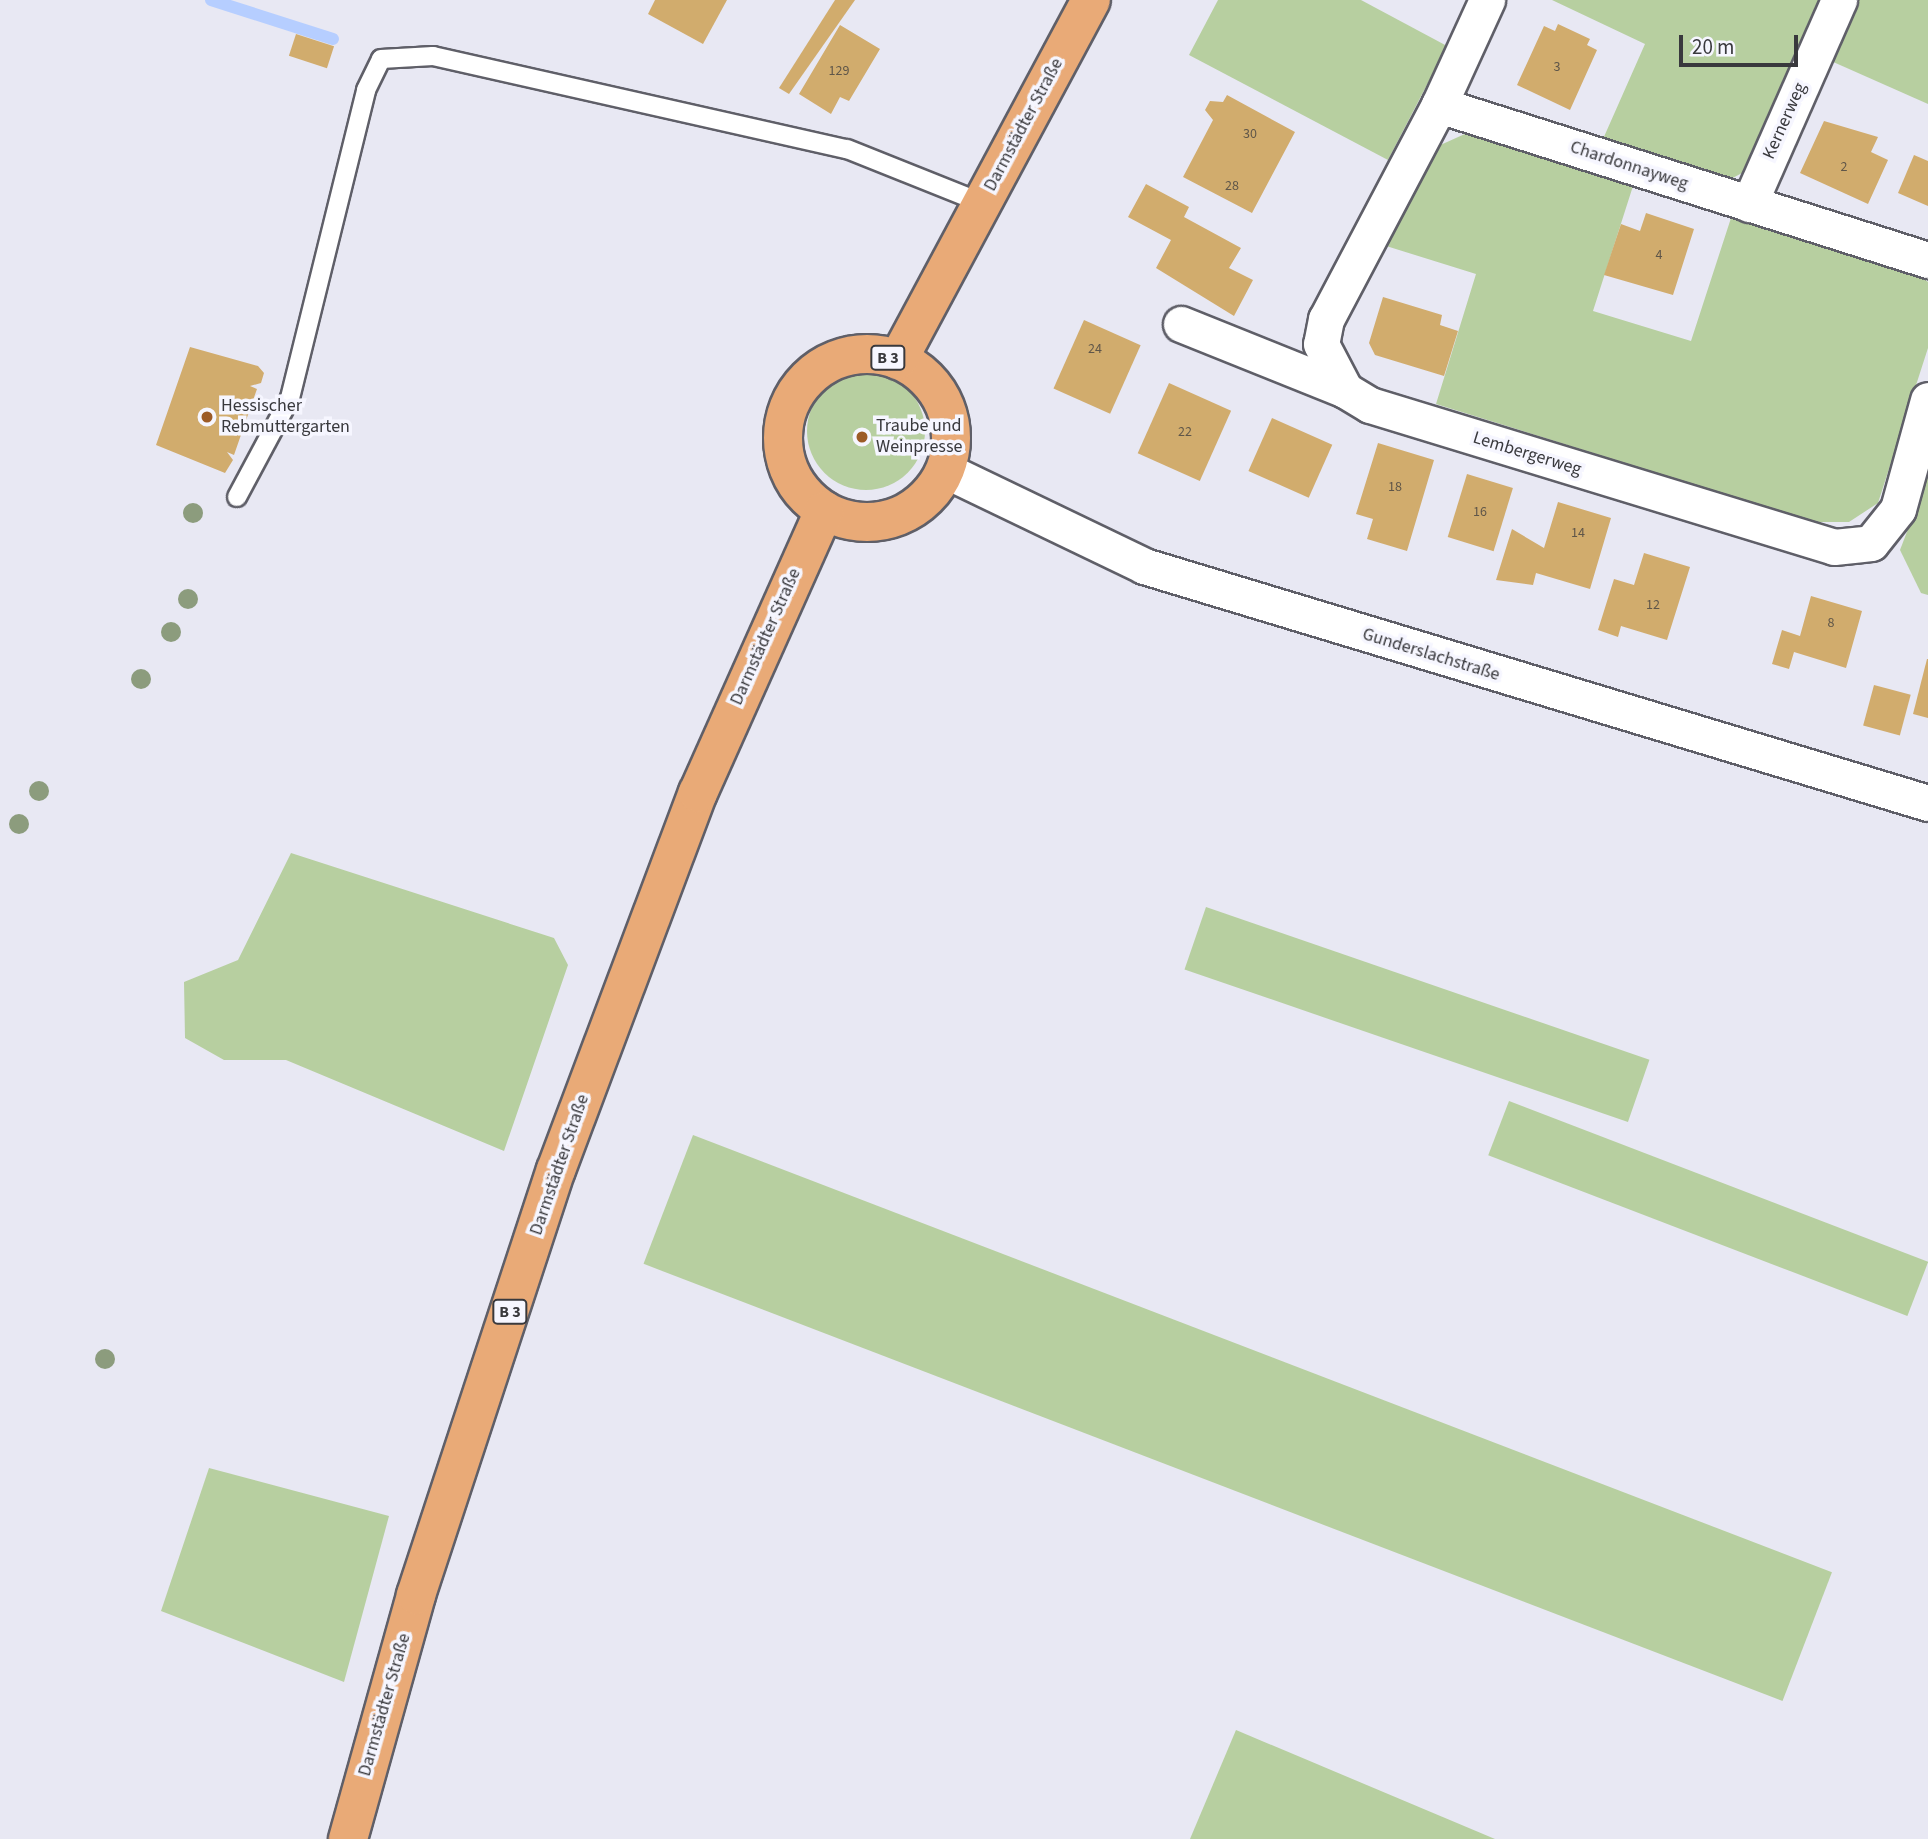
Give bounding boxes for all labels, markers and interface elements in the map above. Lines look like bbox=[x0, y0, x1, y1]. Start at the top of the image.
scale bar bbox=[1683, 21, 1802, 65]
text: 20 m bbox=[1692, 32, 1734, 62]
street label: Darmstädter Straße bbox=[980, 55, 1068, 195]
house number: 3 bbox=[1554, 59, 1560, 75]
house number: 129 bbox=[829, 63, 849, 79]
street label: Kernerweg bbox=[1759, 79, 1811, 163]
house number: 30 bbox=[1243, 126, 1257, 142]
street label: Chardonnayweg bbox=[1567, 137, 1691, 195]
house number: 2 bbox=[1841, 159, 1847, 175]
house number: 28 bbox=[1225, 178, 1239, 194]
house number: 4 bbox=[1656, 247, 1662, 263]
house number: 24 bbox=[1088, 341, 1102, 357]
road number: B 3 bbox=[869, 346, 907, 370]
place label: Hessischer Rebmuttergarten bbox=[221, 396, 350, 438]
marker: Hessischer Rebmuttergarten bbox=[199, 409, 215, 425]
place label: Traube und Weinpresse bbox=[876, 416, 962, 458]
house number: 22 bbox=[1178, 424, 1192, 440]
street label: Lembergerweg bbox=[1470, 427, 1584, 481]
marker: Traube und Weinpresse bbox=[854, 429, 870, 445]
house number: 18 bbox=[1388, 479, 1402, 495]
house number: 16 bbox=[1473, 504, 1487, 520]
house number: 14 bbox=[1571, 525, 1585, 541]
street label: Darmstädter Straße bbox=[726, 565, 806, 709]
house number: 12 bbox=[1646, 597, 1660, 613]
house number: 8 bbox=[1828, 615, 1834, 631]
street label: Gunderslachstraße bbox=[1360, 624, 1502, 686]
street label: Darmstädter Straße bbox=[526, 1092, 594, 1238]
road number: B 3 bbox=[491, 1300, 529, 1324]
street label: Darmstädter Straße bbox=[354, 1631, 416, 1779]

